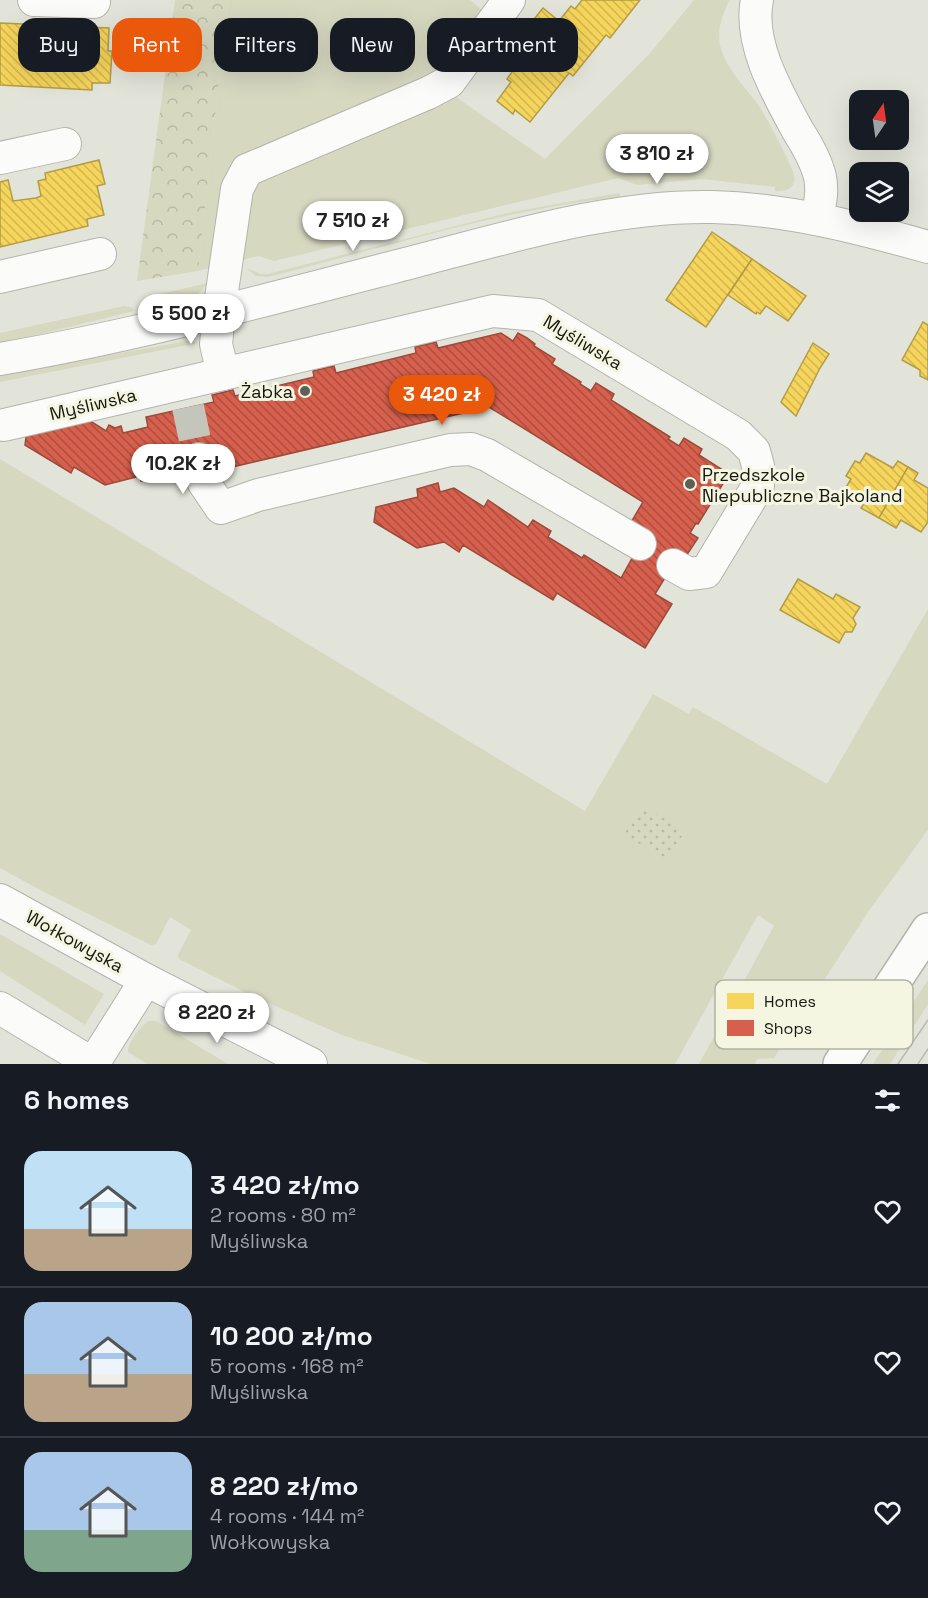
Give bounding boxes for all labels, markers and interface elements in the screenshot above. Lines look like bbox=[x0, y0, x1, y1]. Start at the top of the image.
chip: Buy bbox=[18, 18, 100, 72]
chip: Rent bbox=[112, 18, 202, 72]
chip: Filters bbox=[214, 18, 318, 72]
chip: New bbox=[330, 18, 415, 72]
chip: Apartment bbox=[427, 18, 578, 72]
north arrow bbox=[849, 90, 909, 150]
map controls bbox=[849, 90, 909, 222]
pin: 3 810 zł bbox=[595, 134, 719, 185]
text: 3 810 zł bbox=[620, 140, 694, 166]
button: layers bbox=[849, 162, 909, 222]
pin: 7 510 zł bbox=[291, 201, 415, 252]
text: 7 510 zł bbox=[316, 207, 390, 233]
pin: 5 500 zł bbox=[129, 294, 253, 345]
text: 5 500 zł bbox=[152, 300, 230, 326]
street label: Myśliwska bbox=[539, 309, 627, 375]
pin: 3 420 zł bbox=[380, 375, 504, 426]
place label: Żabka bbox=[241, 380, 293, 403]
text: 3 420 zł bbox=[403, 381, 481, 407]
street label: Myśliwska bbox=[47, 383, 139, 425]
marker: Żabka bbox=[298, 384, 312, 398]
pin: 10.2K zł bbox=[121, 444, 245, 495]
text: 10.2K zł bbox=[145, 450, 221, 476]
place label: Przedszkole Niepubliczne Bajkoland bbox=[702, 463, 903, 507]
marker: Przedszkole Niepubliczne Bajkoland bbox=[683, 477, 697, 491]
street label: Wołkowyska bbox=[22, 905, 128, 977]
legend bbox=[715, 980, 913, 1049]
text: Homes bbox=[764, 991, 816, 1012]
pin: 8 220 zł bbox=[155, 993, 279, 1044]
text: 8 220 zł bbox=[178, 999, 256, 1025]
text: Shops bbox=[764, 1018, 812, 1039]
text: 6 homes bbox=[24, 1083, 129, 1117]
icon: filters bbox=[871, 1084, 904, 1117]
text: 3 420 zł/mo bbox=[210, 1168, 360, 1202]
icon: home bbox=[72, 1175, 144, 1247]
icon: heart bbox=[871, 1195, 904, 1228]
text: 2 rooms · 80 m² bbox=[210, 1202, 356, 1228]
text: Myśliwska bbox=[210, 1228, 308, 1254]
text: 10 200 zł/mo bbox=[210, 1319, 373, 1353]
icon: home bbox=[72, 1326, 144, 1398]
icon: heart bbox=[871, 1346, 904, 1379]
text: 5 rooms · 168 m² bbox=[210, 1353, 364, 1379]
text: Myśliwska bbox=[210, 1379, 308, 1405]
text: 8 220 zł/mo bbox=[210, 1469, 358, 1503]
icon: home bbox=[72, 1476, 144, 1548]
icon: heart bbox=[871, 1496, 904, 1529]
text: 4 rooms · 144 m² bbox=[210, 1503, 364, 1529]
text: Wołkowyska bbox=[210, 1529, 330, 1555]

